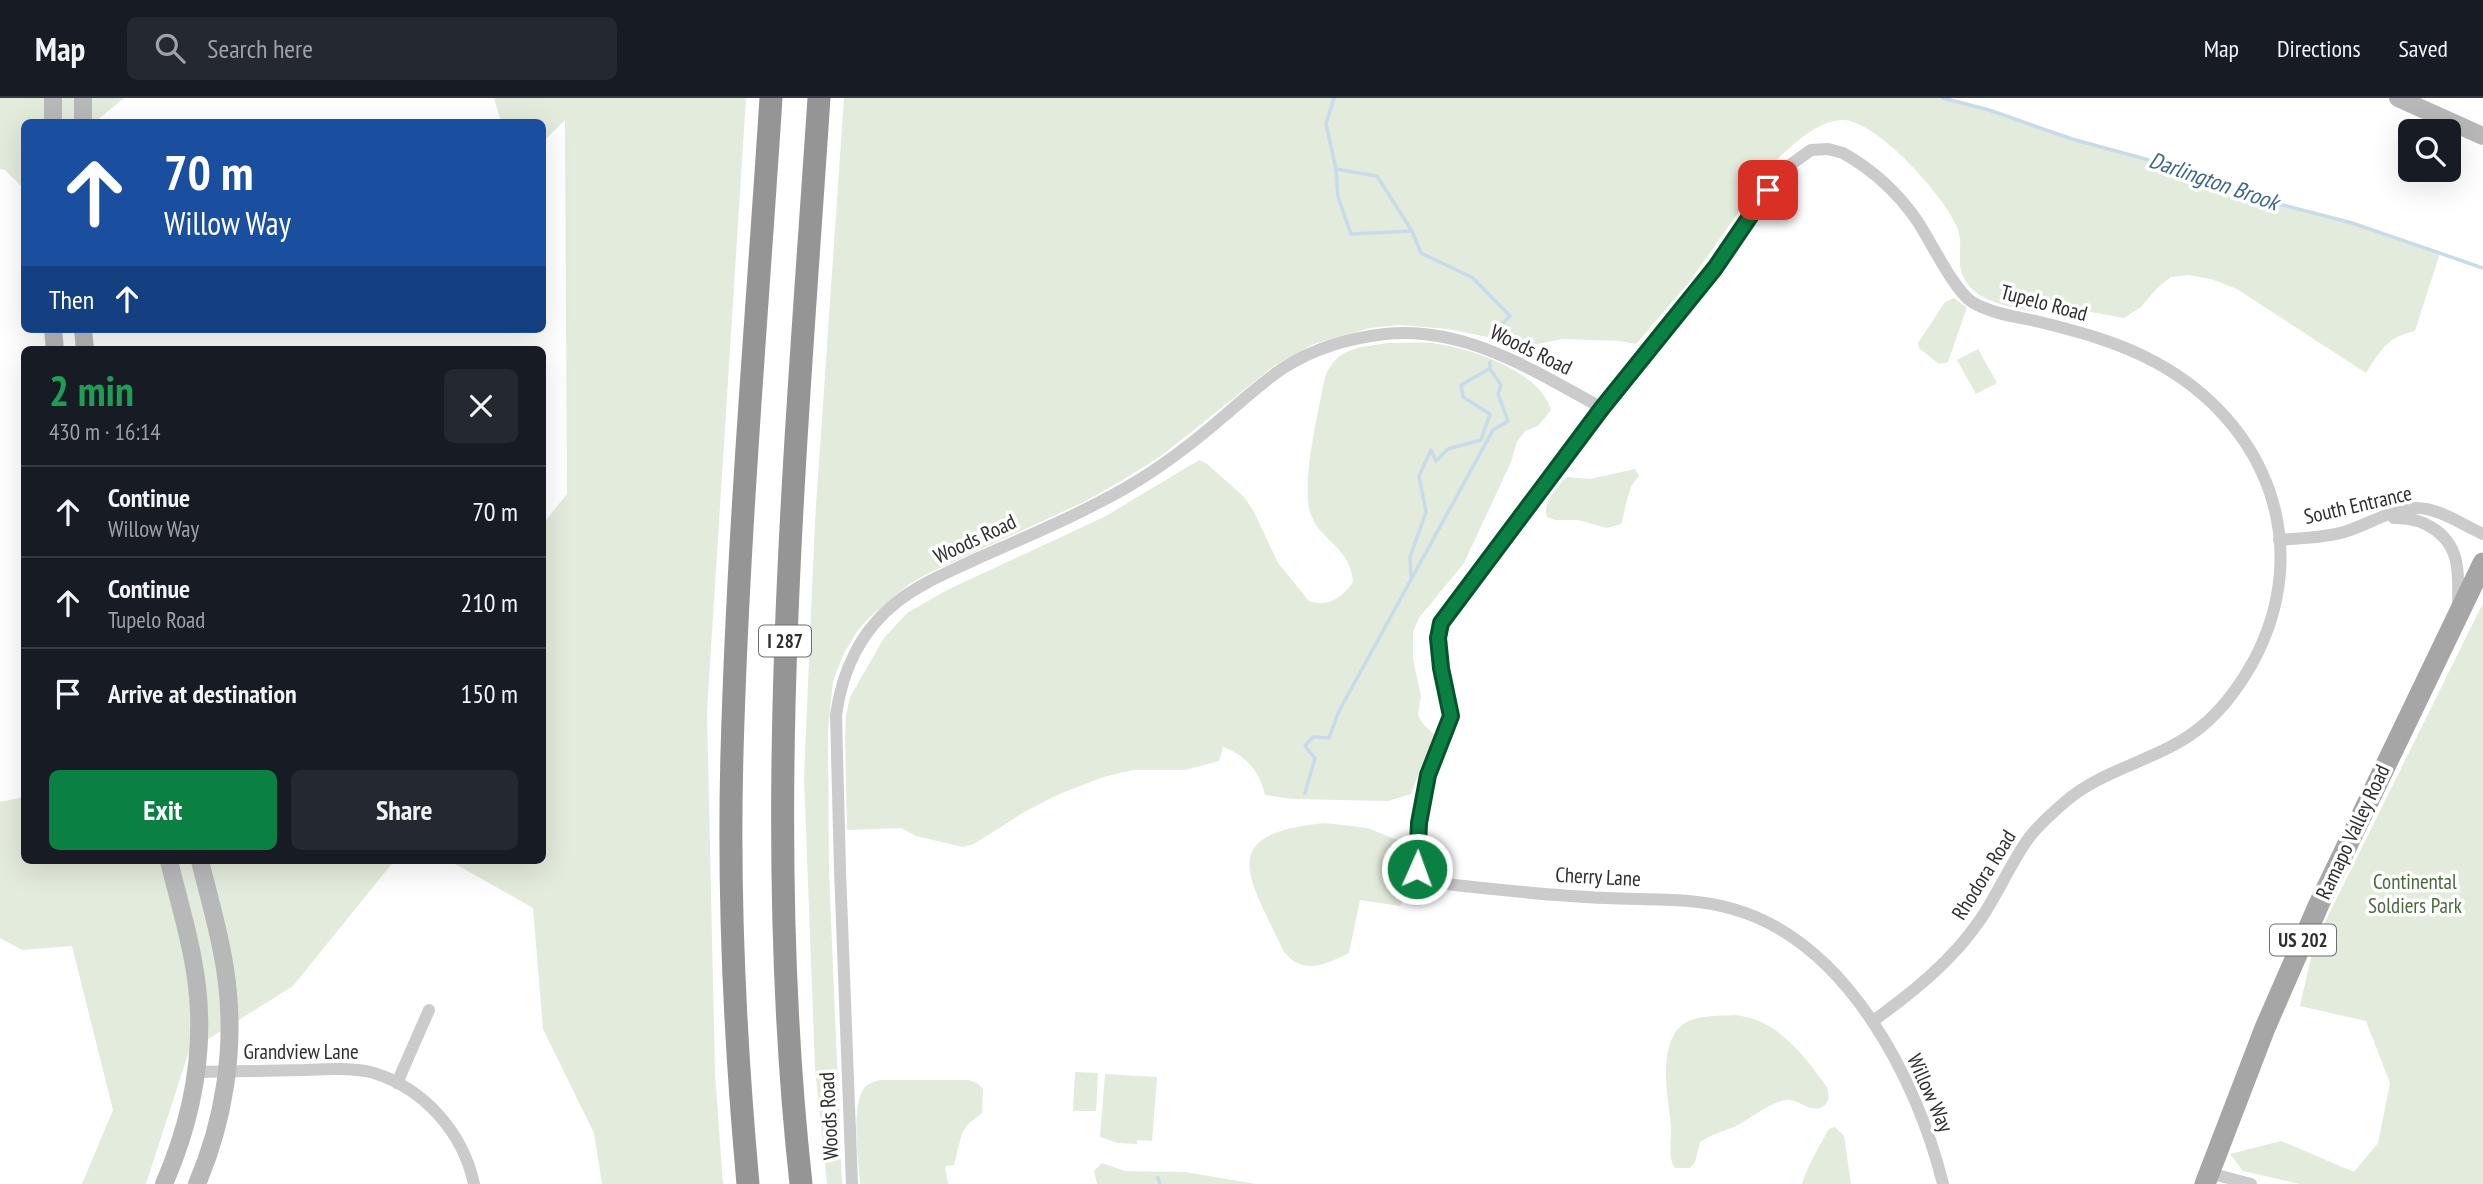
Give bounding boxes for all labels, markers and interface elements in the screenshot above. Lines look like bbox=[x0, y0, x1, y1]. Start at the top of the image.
search box bbox=[127, 17, 617, 80]
text: Map bbox=[35, 27, 85, 70]
icon: search bbox=[151, 29, 189, 67]
text: Search here bbox=[207, 32, 313, 65]
text: Map bbox=[2204, 33, 2239, 64]
text: Directions bbox=[2277, 33, 2361, 64]
text: Saved bbox=[2399, 33, 2448, 64]
map controls bbox=[2398, 119, 2461, 182]
button: search bbox=[2398, 119, 2461, 182]
text: 70 m bbox=[164, 140, 253, 204]
water label: Darlington Brook bbox=[2146, 145, 2286, 217]
icon: ahead bbox=[49, 147, 140, 238]
pin bbox=[1738, 160, 1798, 220]
icon: arrive bbox=[1749, 171, 1787, 209]
text: Willow Way bbox=[164, 202, 291, 244]
street label: Tupelo Road bbox=[1998, 278, 2091, 327]
icon: ahead bbox=[108, 280, 146, 318]
text: Then bbox=[49, 283, 94, 316]
street label: Woods Road bbox=[1486, 318, 1577, 381]
text: 2 min bbox=[49, 363, 134, 418]
button: close bbox=[444, 369, 518, 443]
text: 430 m · 16:14 bbox=[49, 417, 161, 446]
street label: South Entrance bbox=[2301, 479, 2414, 530]
text: Continue bbox=[108, 481, 190, 514]
icon: ahead bbox=[49, 493, 87, 531]
text: 70 m bbox=[472, 495, 518, 528]
street label: Woods Road bbox=[929, 508, 1020, 569]
text: Willow Way bbox=[108, 514, 199, 543]
text: Continue bbox=[108, 572, 190, 605]
icon: ahead bbox=[49, 584, 87, 622]
text: 210 m bbox=[460, 586, 518, 619]
text: Tupelo Road bbox=[108, 605, 205, 634]
road number: I 287 bbox=[759, 626, 811, 656]
icon: arrive bbox=[49, 675, 87, 713]
text: Arrive at destination bbox=[108, 677, 297, 710]
text: 150 m bbox=[460, 677, 518, 710]
street label: Ramapo Valley Road bbox=[2310, 760, 2396, 903]
button: Exit bbox=[49, 770, 277, 850]
button: Share bbox=[291, 770, 518, 850]
street label: Rhodora Road bbox=[1945, 825, 2022, 925]
position arrow bbox=[1380, 832, 1454, 906]
street label: Cherry Lane bbox=[1555, 861, 1641, 892]
park label: Continental Soldiers Park bbox=[2368, 868, 2462, 919]
road number: US 202 bbox=[2270, 925, 2336, 956]
street label: Grandview Lane bbox=[243, 1038, 359, 1065]
street label: Willow Way bbox=[1901, 1049, 1960, 1136]
street label: Woods Road bbox=[813, 1071, 844, 1161]

